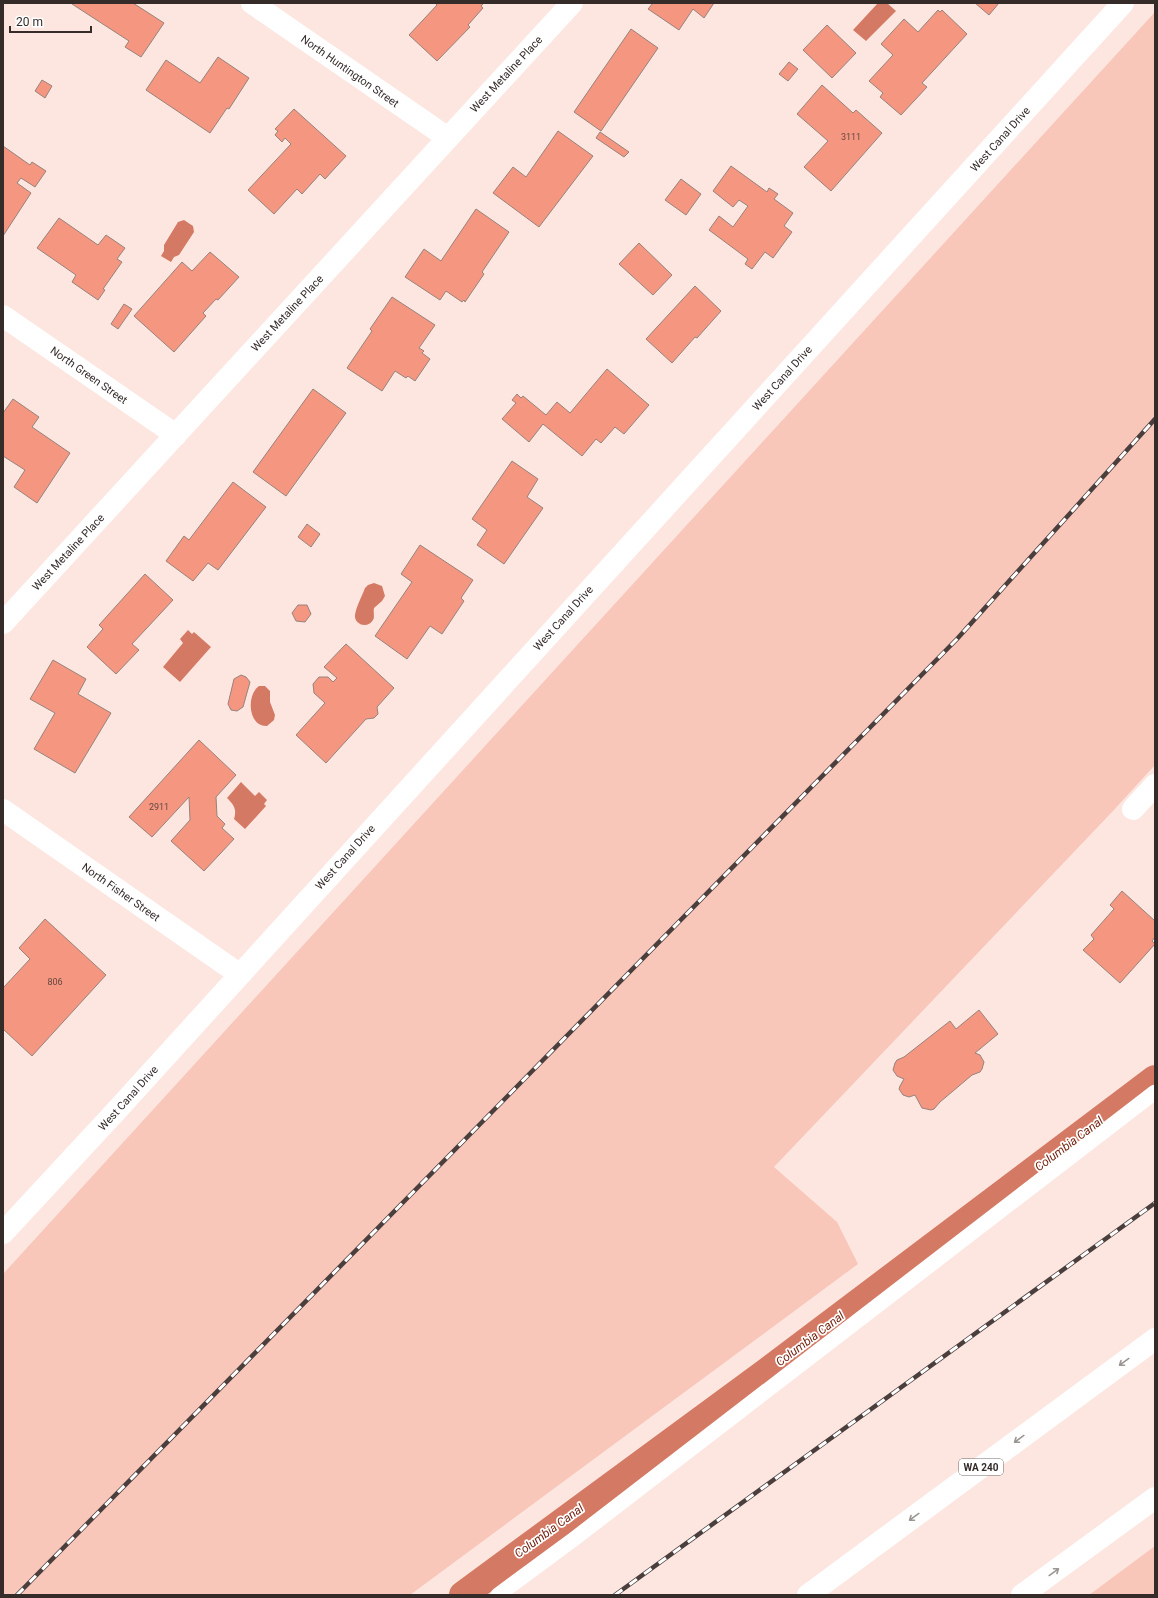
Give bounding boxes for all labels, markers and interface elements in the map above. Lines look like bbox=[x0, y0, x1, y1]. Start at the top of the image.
scale bar bbox=[10, 8, 91, 34]
text: 20 m bbox=[16, 15, 43, 29]
street label: North Huntington Street bbox=[298, 33, 402, 110]
street label: West Metaline Place bbox=[468, 33, 545, 115]
street label: West Canal Drive bbox=[968, 104, 1033, 174]
house number: 3111 bbox=[841, 132, 861, 142]
street label: West Metaline Place bbox=[249, 272, 326, 354]
street label: West Canal Drive bbox=[750, 343, 815, 413]
street label: North Green Street bbox=[48, 344, 130, 407]
street label: West Metaline Place bbox=[30, 511, 107, 593]
street label: West Canal Drive bbox=[531, 583, 596, 653]
house number: 2911 bbox=[149, 802, 169, 812]
street label: West Canal Drive bbox=[313, 822, 378, 892]
street label: North Fisher Street bbox=[79, 861, 163, 924]
house number: 806 bbox=[47, 977, 63, 987]
street label: West Canal Drive bbox=[96, 1063, 161, 1133]
water label: Columbia Canal bbox=[1032, 1114, 1106, 1174]
water label: Columbia Canal bbox=[773, 1309, 847, 1369]
one-way arrow bbox=[1118, 1358, 1129, 1366]
one-way arrow bbox=[1014, 1435, 1025, 1444]
road number: WA 240 bbox=[959, 1459, 1003, 1475]
water label: Columbia Canal bbox=[512, 1501, 586, 1561]
one-way arrow bbox=[909, 1512, 920, 1521]
one-way arrow bbox=[1048, 1568, 1059, 1576]

